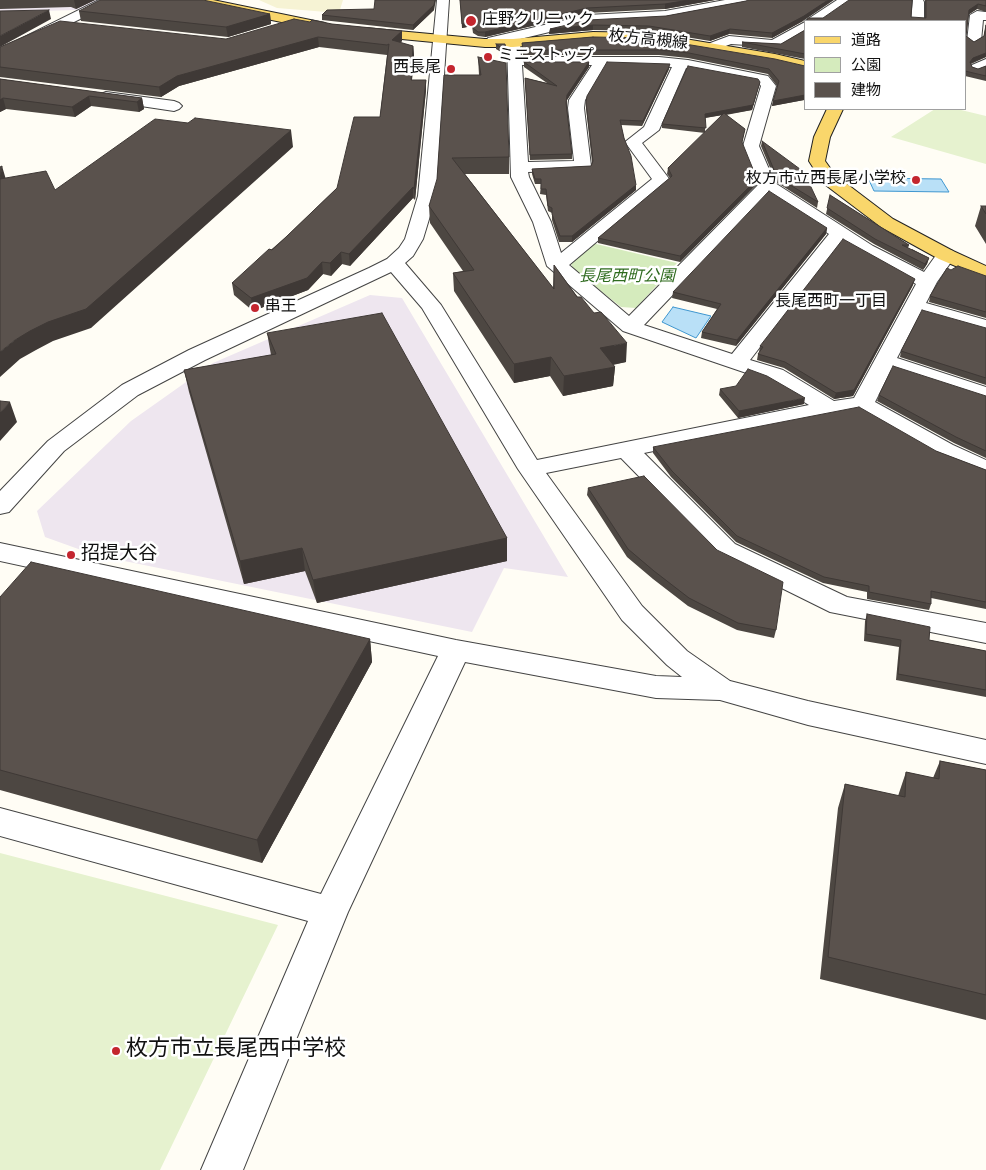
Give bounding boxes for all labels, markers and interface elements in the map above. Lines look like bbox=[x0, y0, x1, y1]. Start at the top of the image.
place label: 庄野クリニック bbox=[482, 11, 594, 31]
marker: 庄野クリニック bbox=[464, 14, 478, 28]
legend bbox=[804, 20, 966, 110]
street label: 枚方高槻線 bbox=[607, 27, 689, 55]
text: 道路 bbox=[851, 29, 881, 52]
place label: ミニストップ bbox=[498, 47, 594, 67]
marker: ミニストップ bbox=[482, 51, 494, 63]
text: 公園 bbox=[851, 54, 881, 77]
place label: 西長尾 bbox=[393, 59, 441, 79]
marker: 西長尾 bbox=[445, 63, 457, 75]
text: 建物 bbox=[851, 79, 881, 102]
place label: 枚方市立西長尾小学校 bbox=[746, 170, 906, 190]
marker: 枚方市立西長尾小学校 bbox=[910, 174, 922, 186]
park label: 長尾西町公園 bbox=[579, 268, 675, 288]
district label: 長尾西町一丁目 bbox=[775, 293, 887, 313]
place label: 串王 bbox=[265, 298, 297, 318]
marker: 串王 bbox=[249, 302, 261, 314]
place label: 招提大谷 bbox=[81, 544, 157, 566]
marker: 招提大谷 bbox=[65, 549, 77, 561]
place label: 枚方市立長尾西中学校 bbox=[126, 1038, 346, 1064]
marker: 枚方市立長尾西中学校 bbox=[110, 1045, 122, 1057]

